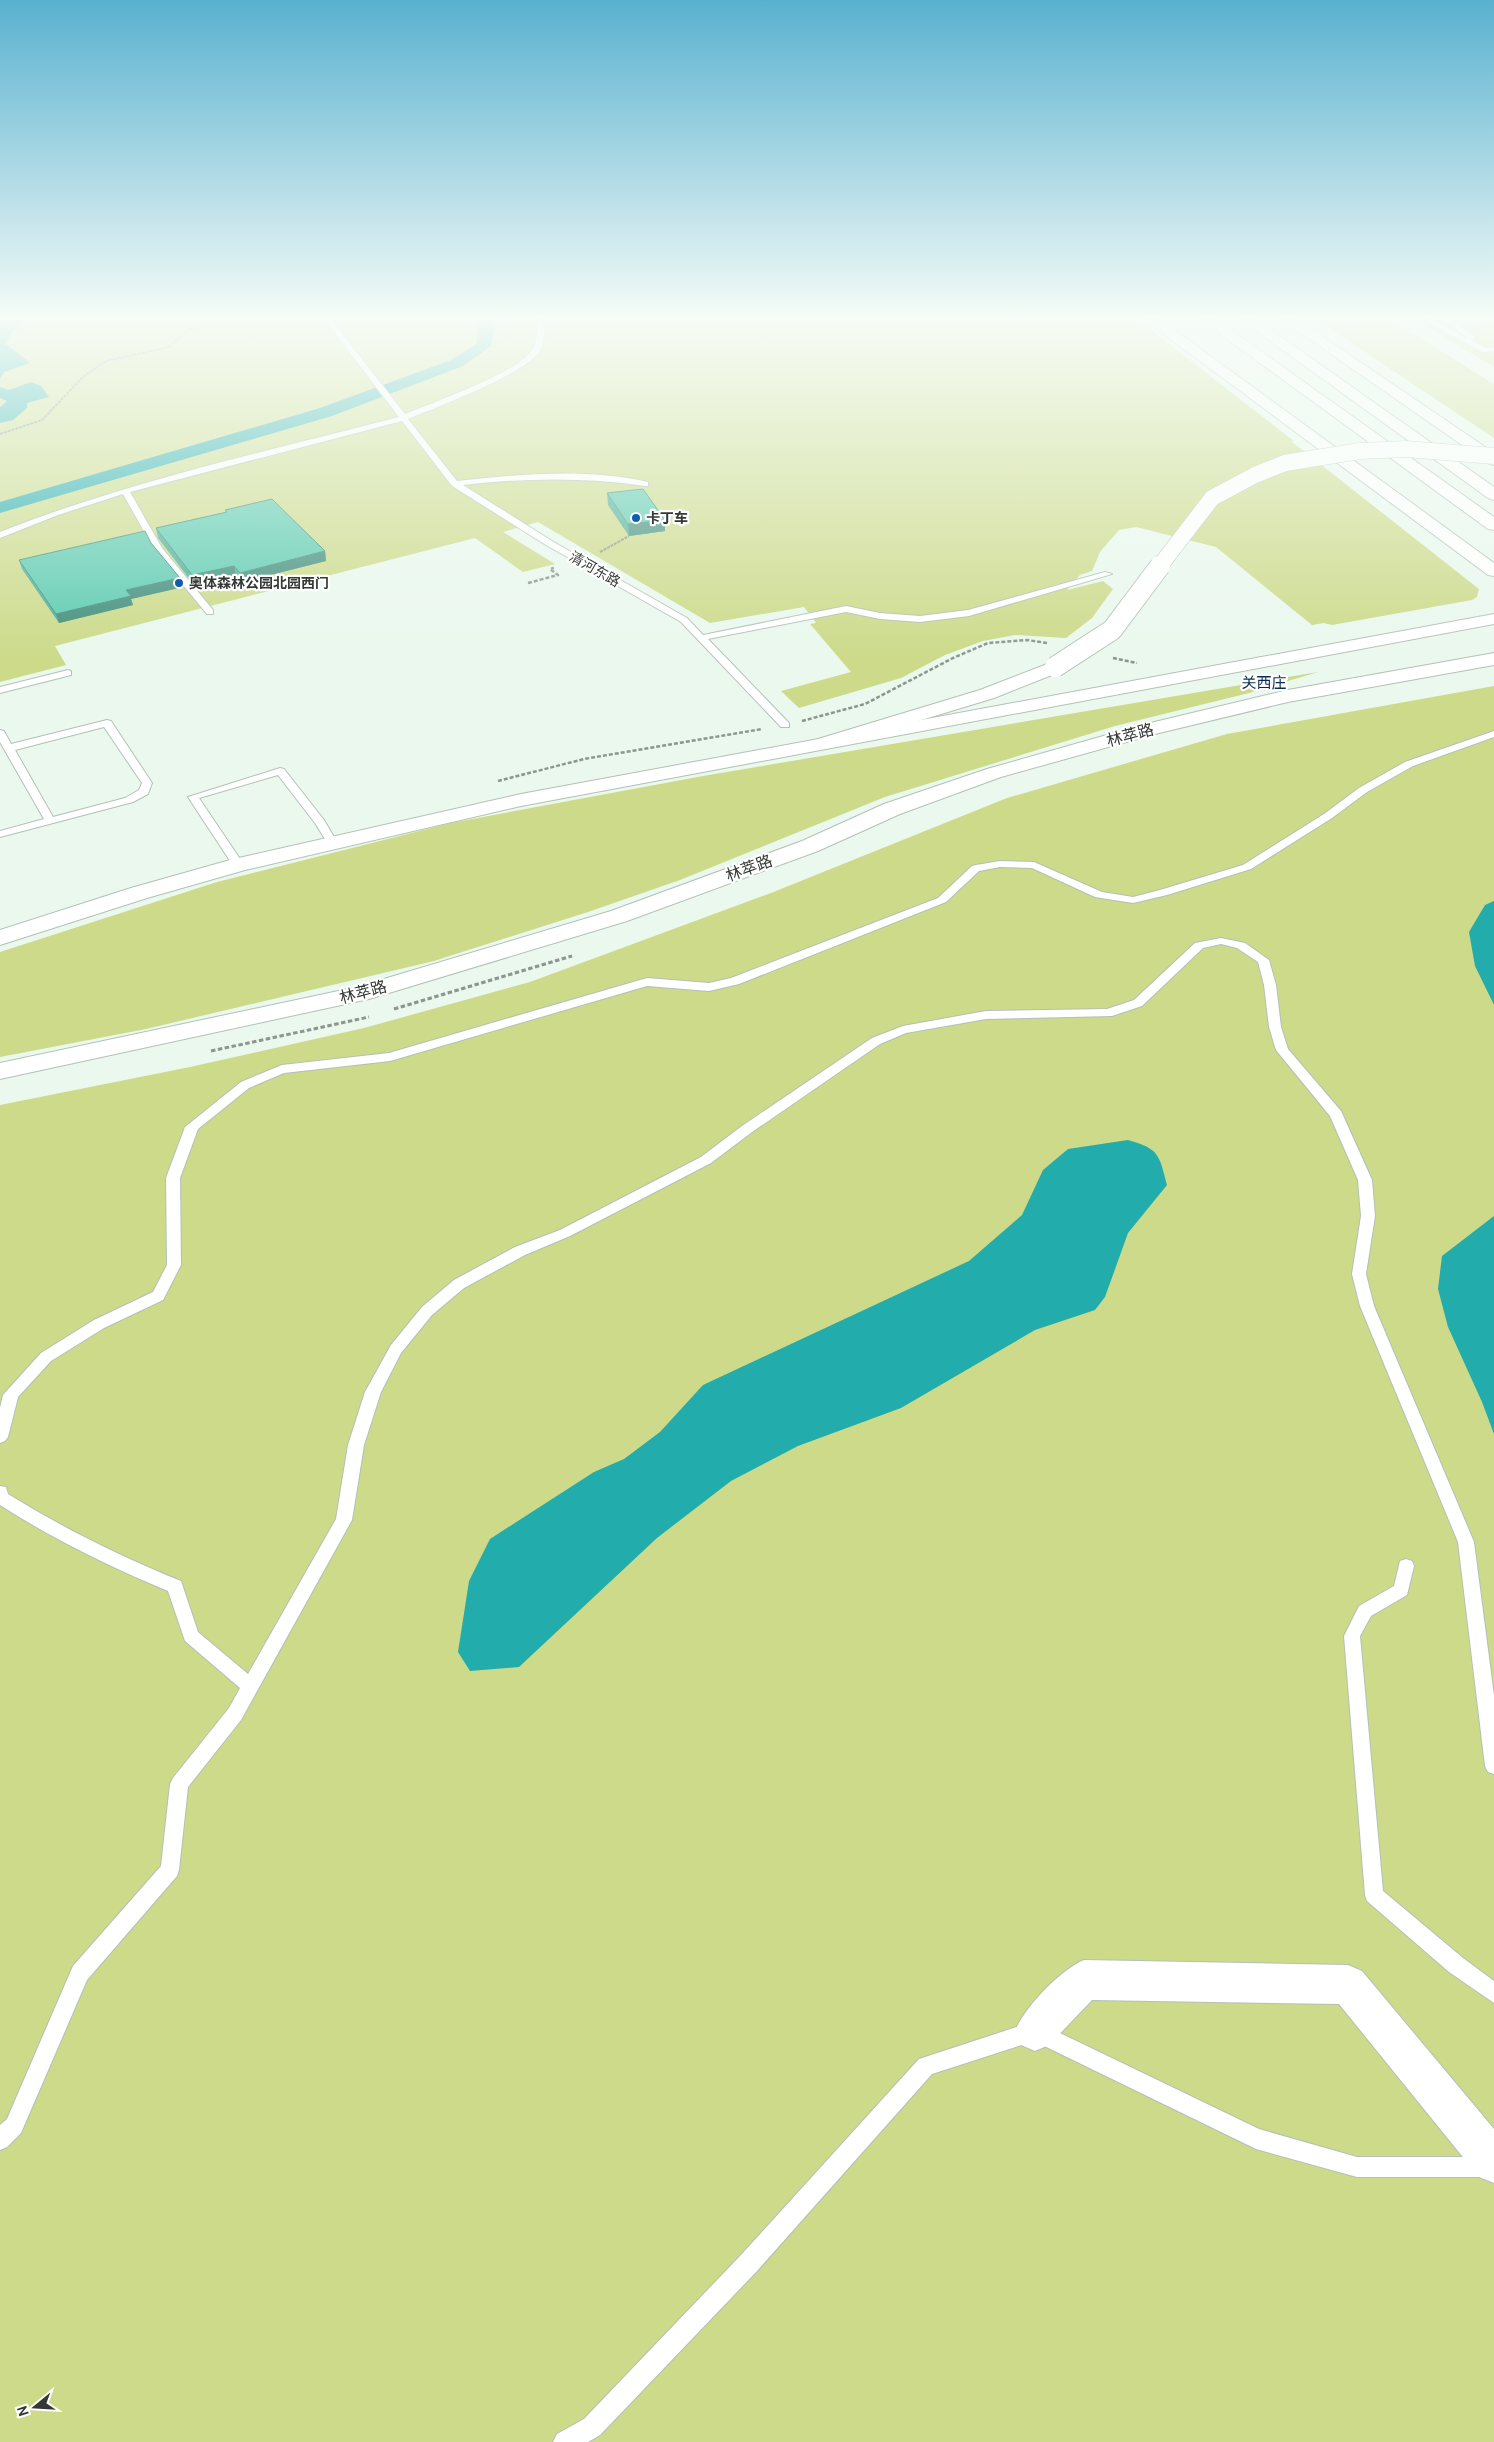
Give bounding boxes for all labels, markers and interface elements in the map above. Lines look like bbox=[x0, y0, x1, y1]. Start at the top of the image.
place label: 卡丁车 bbox=[646, 509, 688, 527]
marker: 卡丁车 bbox=[630, 512, 642, 524]
street label: 清河东路 bbox=[566, 547, 624, 591]
place label: 奥体森林公园北园西门 bbox=[189, 574, 329, 592]
marker: 奥体森林公园北园西门 bbox=[173, 577, 185, 589]
district label: 关西庄 bbox=[1241, 674, 1287, 692]
street label: 林萃路 bbox=[1104, 720, 1156, 750]
street label: 林萃路 bbox=[723, 851, 775, 885]
street label: 林萃路 bbox=[337, 977, 389, 1007]
north arrow bbox=[10, 2382, 60, 2432]
text: N bbox=[13, 2404, 33, 2419]

